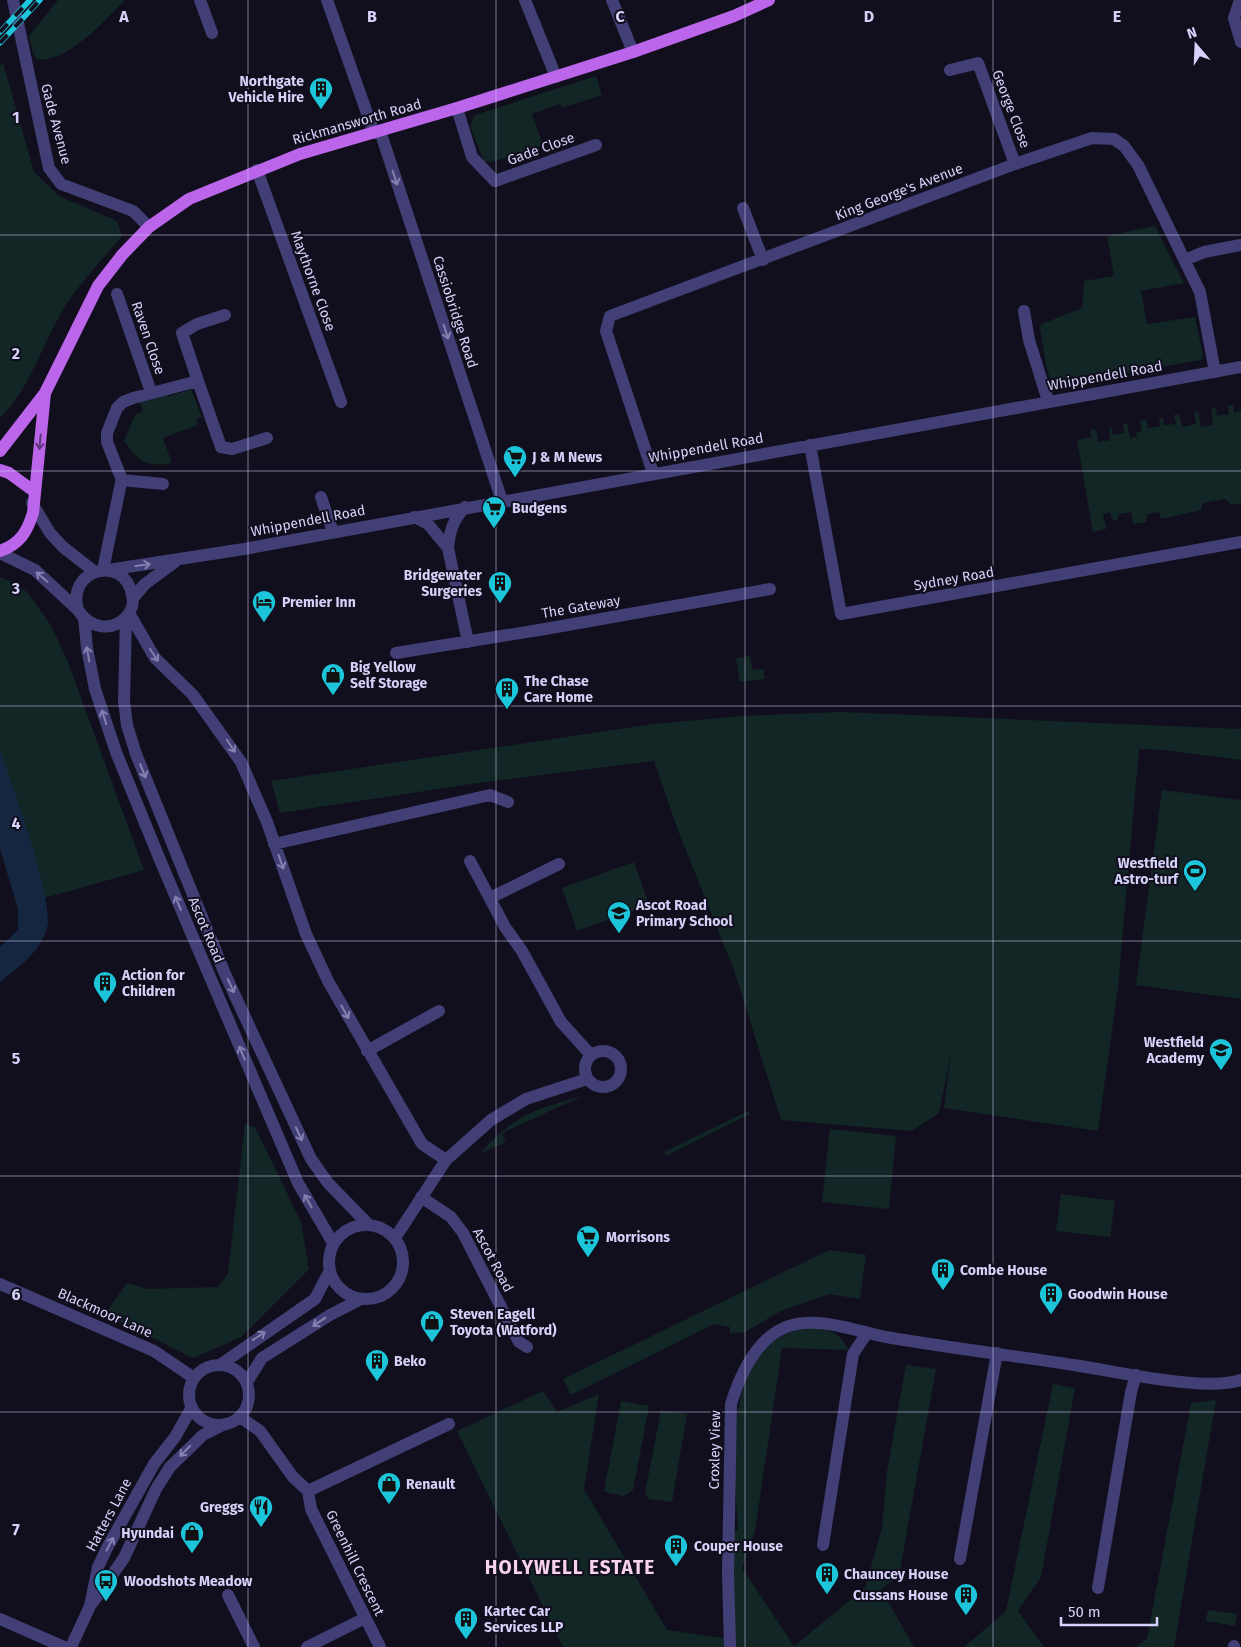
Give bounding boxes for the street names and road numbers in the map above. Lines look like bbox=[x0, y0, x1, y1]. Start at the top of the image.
street label: George Close bbox=[988, 68, 1034, 150]
street label: Gade Avenue bbox=[37, 82, 75, 166]
street label: Rickmansworth Road bbox=[291, 95, 423, 149]
street label: Gade Close bbox=[505, 129, 577, 169]
street label: King George's Avenue bbox=[833, 160, 965, 224]
street label: Maythorne Close bbox=[287, 228, 339, 334]
street label: Cassiobridge Road bbox=[429, 254, 481, 370]
street label: Raven Close bbox=[128, 299, 168, 377]
street label: Whippendell Road bbox=[1046, 358, 1164, 394]
street label: Whippendell Road bbox=[647, 430, 765, 466]
street label: Whippendell Road bbox=[249, 502, 367, 540]
street label: Sydney Road bbox=[912, 564, 996, 594]
street label: The Gateway bbox=[540, 592, 622, 622]
street label: Ascot Road bbox=[184, 894, 228, 966]
street label: Ascot Road bbox=[469, 1225, 517, 1295]
street label: Blackmoor Lane bbox=[55, 1285, 155, 1341]
street label: Croxley View bbox=[706, 1410, 724, 1490]
street label: Hatters Lane bbox=[83, 1476, 135, 1554]
street label: Greenhill Crescent bbox=[322, 1507, 388, 1619]

